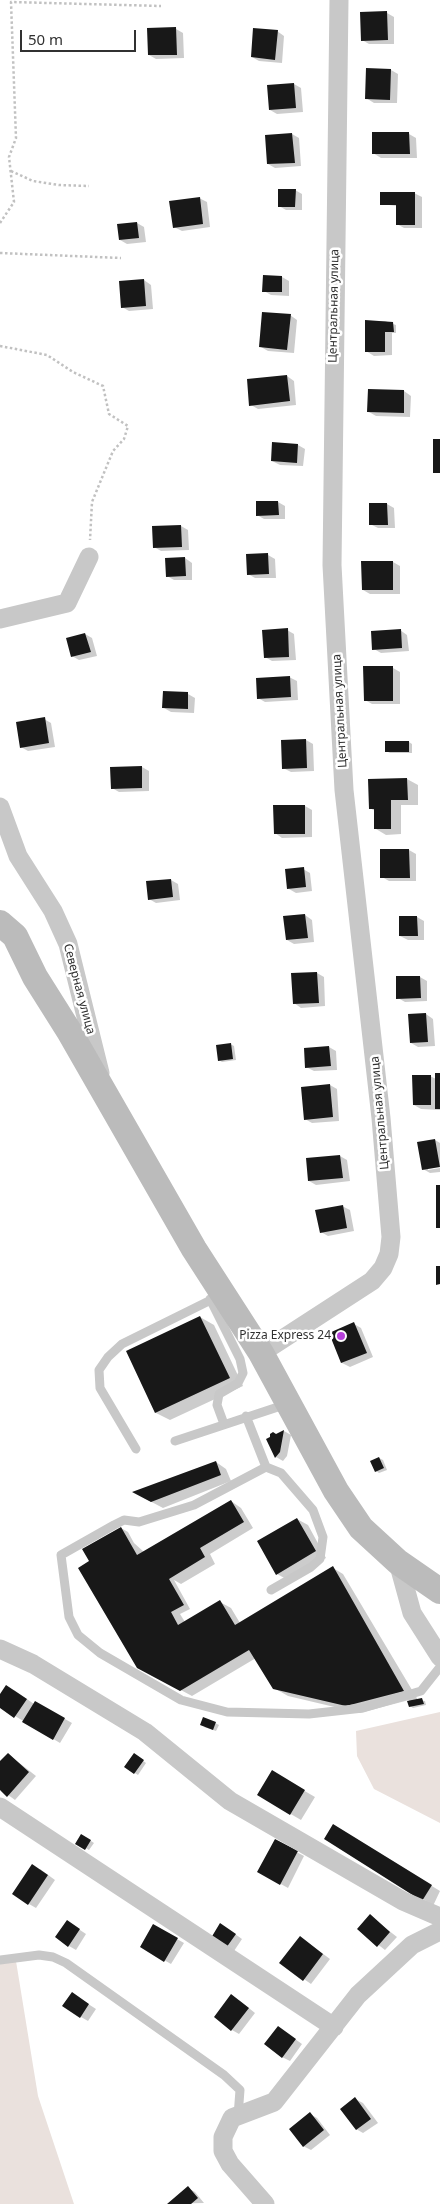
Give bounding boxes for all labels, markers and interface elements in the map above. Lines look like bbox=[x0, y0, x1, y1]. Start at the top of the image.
scale bar bbox=[22, 20, 139, 52]
text: 50 m bbox=[28, 29, 63, 49]
street label: Центральная улица bbox=[326, 249, 342, 363]
street label: Центральная улица bbox=[330, 654, 350, 768]
street label: Северная улица bbox=[60, 942, 98, 1036]
street label: Центральная улица bbox=[368, 1056, 392, 1170]
place label: Pizza Express 24 bbox=[239, 1329, 331, 1343]
marker: Pizza Express 24 bbox=[335, 1330, 347, 1342]

